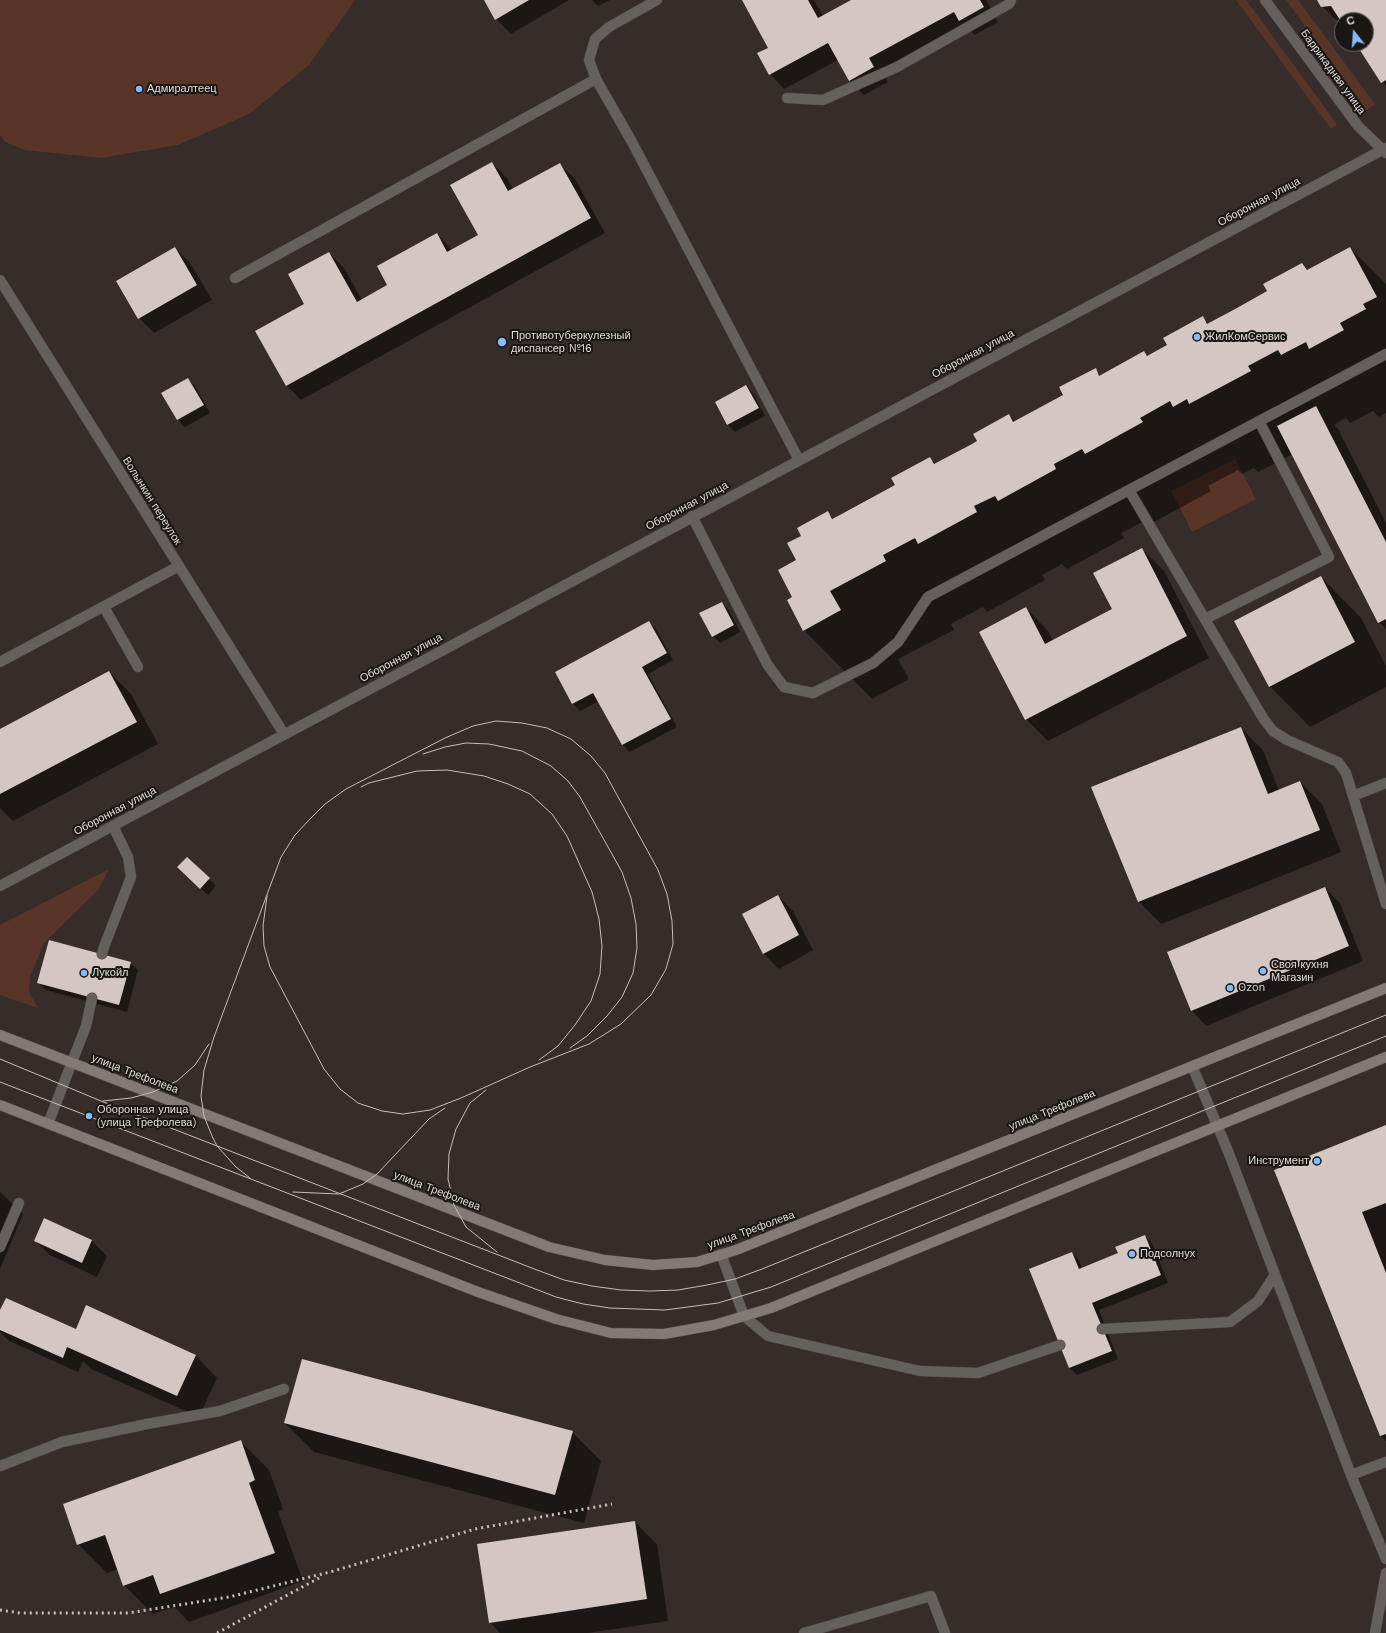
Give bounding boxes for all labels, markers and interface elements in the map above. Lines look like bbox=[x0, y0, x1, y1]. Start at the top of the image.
north arrow bbox=[1334, 12, 1374, 52]
text: С bbox=[1345, 14, 1356, 28]
street label: Баррикадная улица bbox=[1298, 27, 1368, 117]
place label: Адмиралтеец bbox=[147, 82, 217, 96]
marker: Адмиралтеец bbox=[134, 84, 144, 94]
street label: Оборонная улица bbox=[1216, 175, 1302, 229]
street label: Оборонная улица bbox=[930, 327, 1016, 381]
place label: Противотуберкулезный диспансер №16 bbox=[511, 329, 631, 355]
place label: ЖилКомСервис bbox=[1205, 330, 1285, 344]
marker: ЖилКомСервис bbox=[1192, 332, 1202, 342]
marker: Противотуберкулезный диспансер №16 bbox=[496, 336, 508, 348]
street label: Волынкин переулок bbox=[120, 455, 184, 547]
street label: Оборонная улица bbox=[644, 479, 730, 533]
street label: Оборонная улица bbox=[358, 631, 444, 685]
street label: Оборонная улица bbox=[72, 784, 158, 838]
place label: Своя кухня Магазин bbox=[1271, 958, 1328, 984]
place label: Лукойл bbox=[92, 966, 128, 980]
marker: Своя кухня Магазин bbox=[1258, 966, 1268, 976]
marker: Лукойл bbox=[79, 968, 89, 978]
place label: Ozon bbox=[1238, 981, 1265, 995]
marker: Ozon bbox=[1225, 983, 1235, 993]
street label: улица Трефолева bbox=[90, 1051, 180, 1097]
street label: улица Трефолева bbox=[1007, 1087, 1097, 1133]
place label: Оборонная улица (улица Трефолева) bbox=[97, 1103, 196, 1129]
marker: Оборонная улица (улица Трефолева) bbox=[84, 1111, 94, 1121]
place label: Инструмент bbox=[1248, 1154, 1309, 1168]
marker: Инструмент bbox=[1312, 1156, 1322, 1166]
street label: улица Трефолева bbox=[392, 1168, 482, 1214]
street label: улица Трефолева bbox=[706, 1208, 796, 1252]
place label: Подсолнух bbox=[1140, 1247, 1195, 1261]
marker: Подсолнух bbox=[1127, 1249, 1137, 1259]

